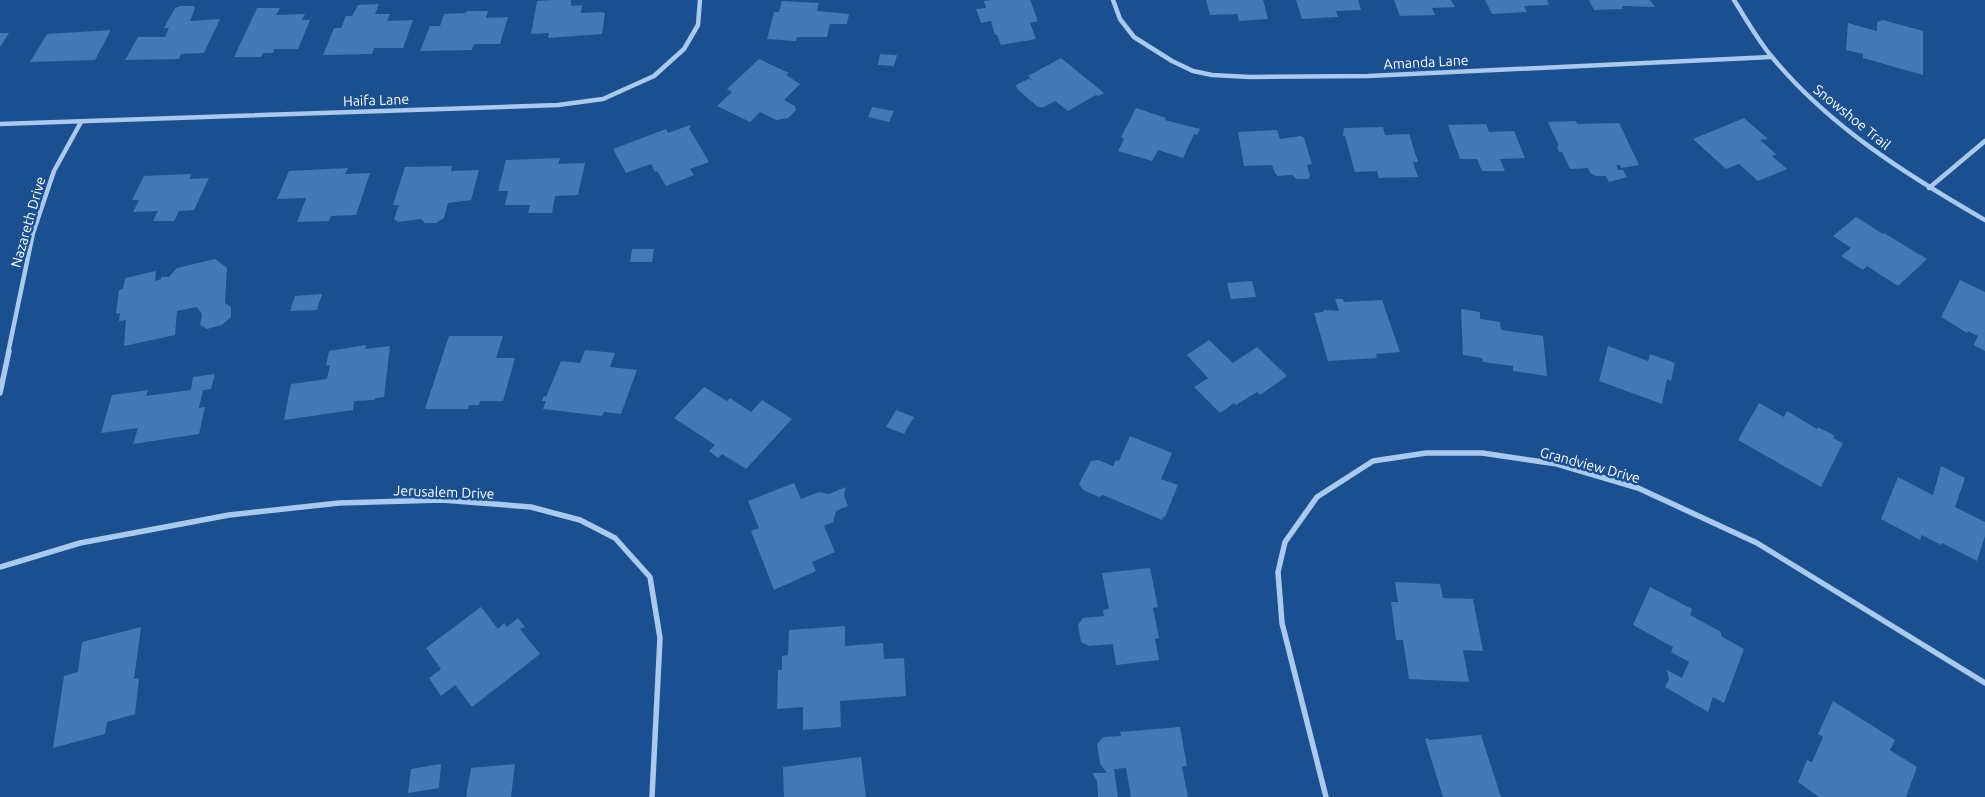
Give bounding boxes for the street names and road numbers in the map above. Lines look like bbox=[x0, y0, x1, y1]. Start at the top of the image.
street label: Amanda Lane bbox=[1383, 52, 1469, 72]
street label: Snowshoe Trail bbox=[1810, 81, 1894, 153]
street label: Haifa Lane bbox=[343, 91, 409, 109]
street label: Nazareth Drive bbox=[7, 175, 49, 269]
street label: Grandview Drive bbox=[1538, 444, 1642, 486]
street label: Jerusalem Drive bbox=[393, 482, 495, 502]

